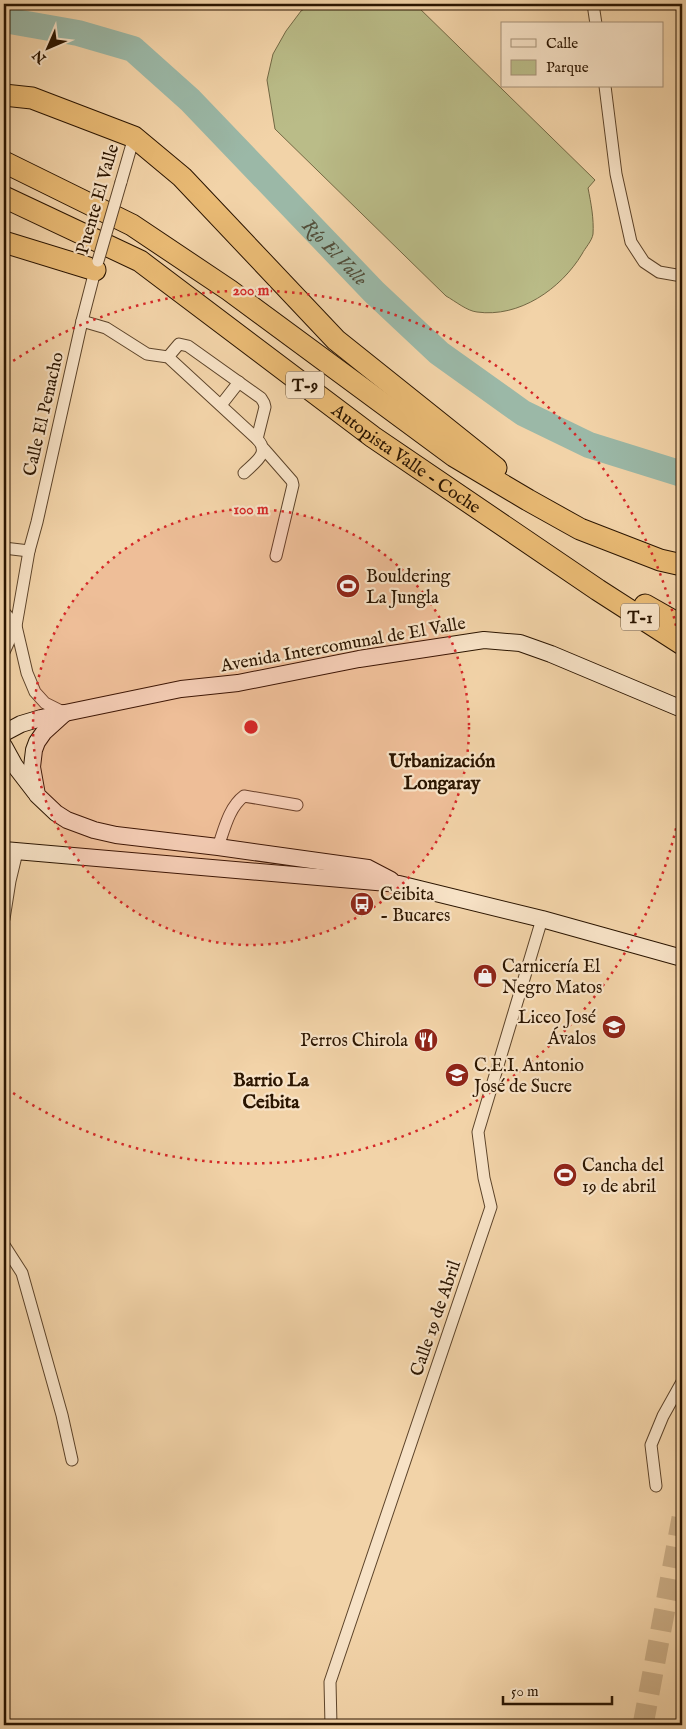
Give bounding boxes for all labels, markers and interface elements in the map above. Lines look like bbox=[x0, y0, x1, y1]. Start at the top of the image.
north arrow bbox=[22, 22, 72, 72]
legend bbox=[501, 22, 664, 88]
text: Calle bbox=[546, 34, 578, 53]
text: N bbox=[29, 46, 51, 68]
text: Parque bbox=[546, 58, 589, 77]
street label: Puente El Valle bbox=[72, 142, 125, 257]
water label: Río El Valle bbox=[296, 215, 372, 292]
text: 200 m bbox=[233, 281, 270, 300]
street label: Calle El Penacho bbox=[19, 350, 70, 479]
road number: T-9 bbox=[286, 372, 324, 398]
street label: Autopista Valle - Coche bbox=[325, 399, 485, 520]
text: 100 m bbox=[233, 500, 269, 519]
place label: Bouldering La Jungla bbox=[366, 566, 451, 610]
sports icon: Bouldering La Jungla bbox=[335, 573, 361, 599]
road number: T-1 bbox=[621, 604, 659, 630]
street label: Avenida Intercomunal de El Valle bbox=[218, 613, 467, 679]
centre of rings bbox=[242, 718, 260, 736]
district label: Urbanización Longaray bbox=[388, 750, 495, 796]
place label: Ceibita - Bucares bbox=[380, 884, 450, 928]
bus stop icon: Ceibita - Bucares bbox=[349, 891, 375, 917]
place label: Carnicería El Negro Matos bbox=[502, 956, 602, 1000]
shop icon: Carnicería El Negro Matos bbox=[472, 963, 498, 989]
place label: Liceo José Ávalos bbox=[518, 1007, 596, 1051]
school or university icon: Liceo José Ávalos bbox=[601, 1014, 627, 1040]
restaurant icon: Perros Chirola bbox=[413, 1027, 439, 1053]
place label: Perros Chirola bbox=[300, 1030, 408, 1053]
place label: C.E.I. Antonio José de Sucre bbox=[472, 1055, 584, 1099]
school or university icon: C.E.I. Antonio José de Sucre bbox=[444, 1062, 470, 1088]
district label: Barrio La Ceibita bbox=[233, 1069, 310, 1115]
place label: Cancha del 19 de abril bbox=[582, 1155, 664, 1199]
sports icon: Cancha del 19 de abril bbox=[552, 1162, 578, 1188]
street label: Calle 19 de Abril bbox=[406, 1257, 467, 1379]
scale bar bbox=[503, 1674, 612, 1706]
text: 50 m bbox=[511, 1682, 539, 1701]

